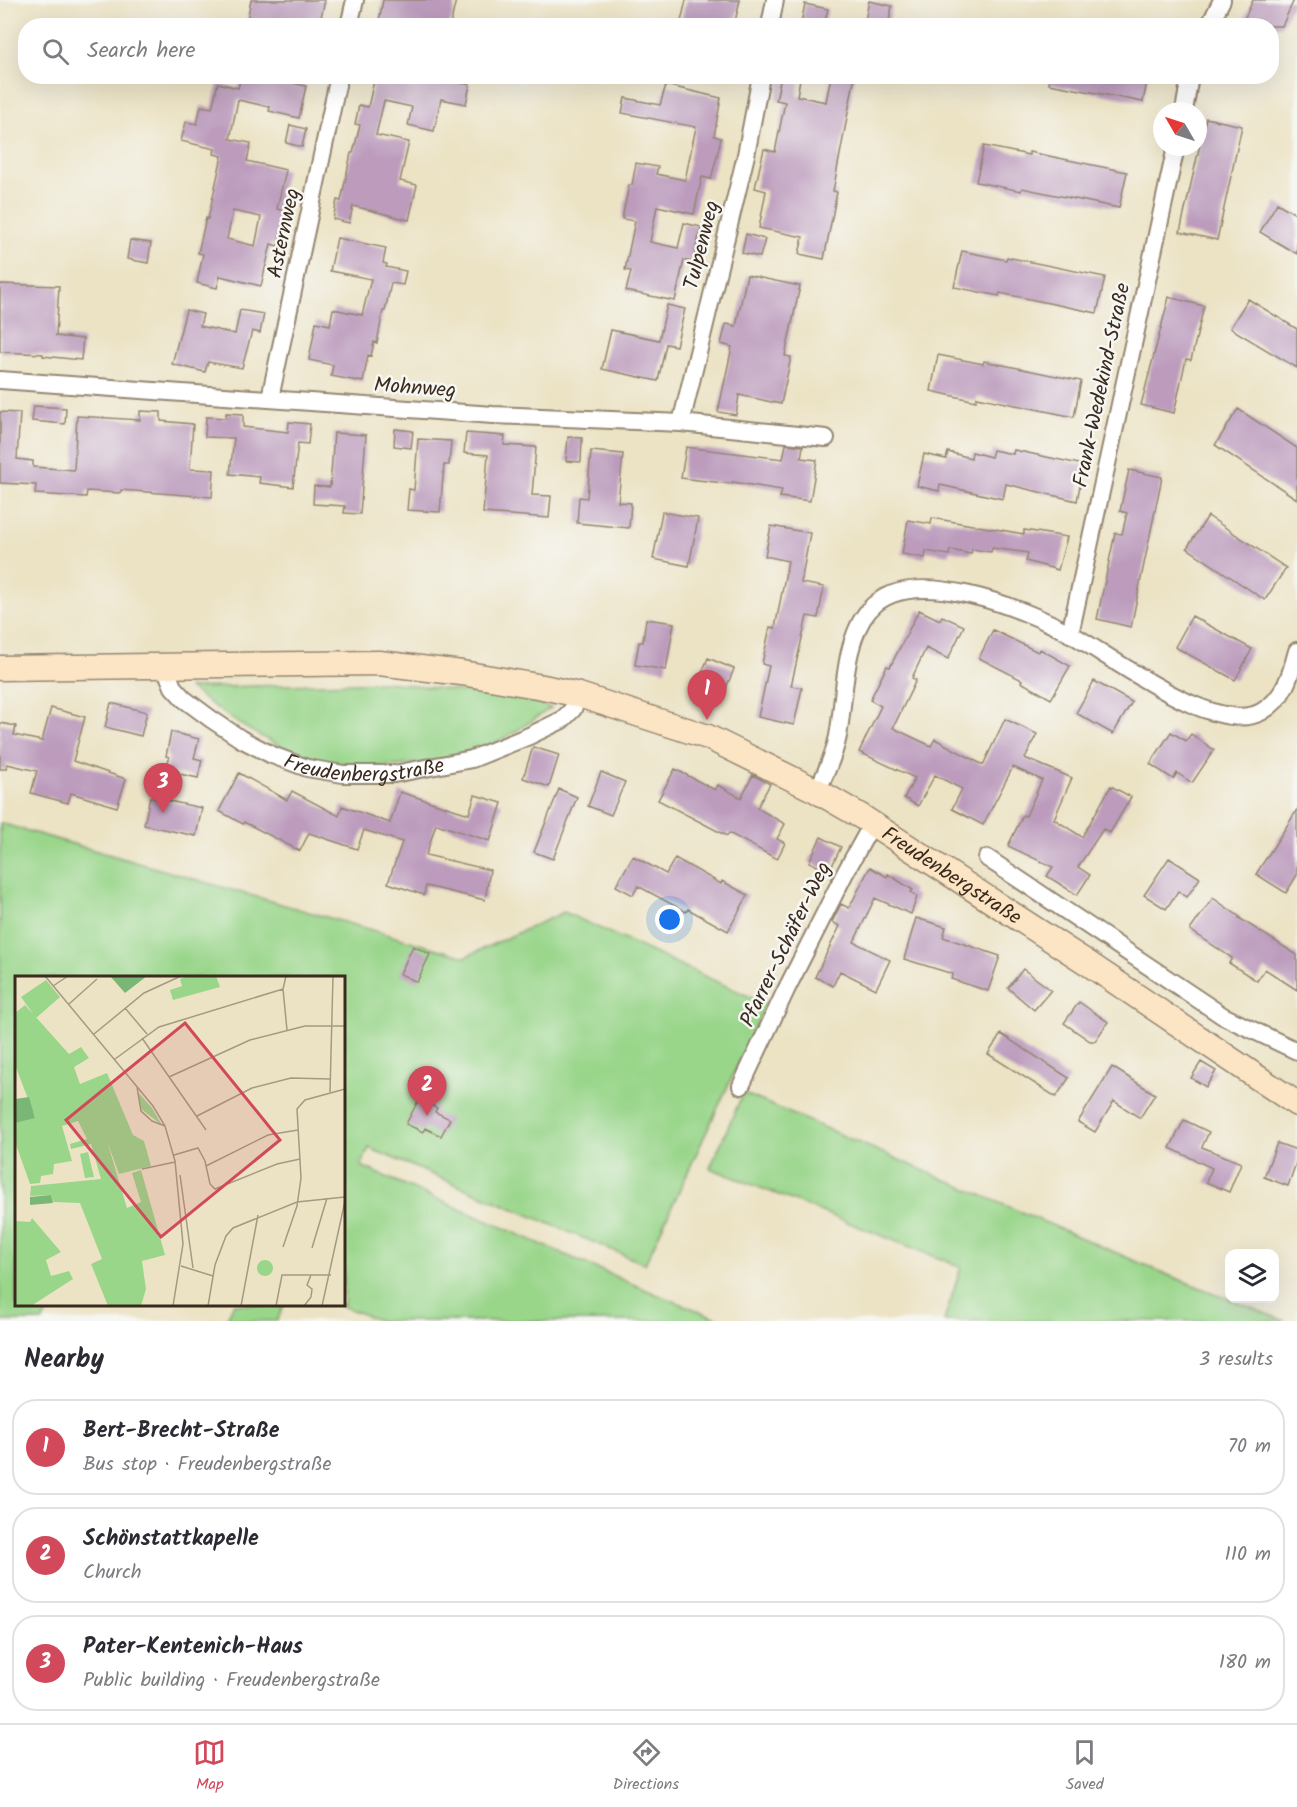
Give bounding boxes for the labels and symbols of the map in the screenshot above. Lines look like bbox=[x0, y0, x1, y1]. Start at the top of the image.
north arrow bbox=[1153, 102, 1207, 156]
street label: Asternweg bbox=[259, 185, 310, 281]
street label: Tulpenweg bbox=[675, 197, 729, 293]
street label: Frank-Wedekind-Straße bbox=[1065, 280, 1140, 491]
street label: Mohnweg bbox=[373, 369, 457, 408]
pin: 1 bbox=[688, 670, 726, 720]
street label: Freudenbergstraße bbox=[279, 746, 448, 792]
pin: 3 bbox=[144, 764, 182, 813]
street label: Freudenbergstraße bbox=[874, 819, 1028, 935]
street label: Pfarrer-Schäfer-Weg bbox=[732, 856, 841, 1033]
your location bbox=[655, 905, 684, 934]
inset map bbox=[15, 976, 345, 1306]
pin: 2 bbox=[408, 1066, 446, 1116]

